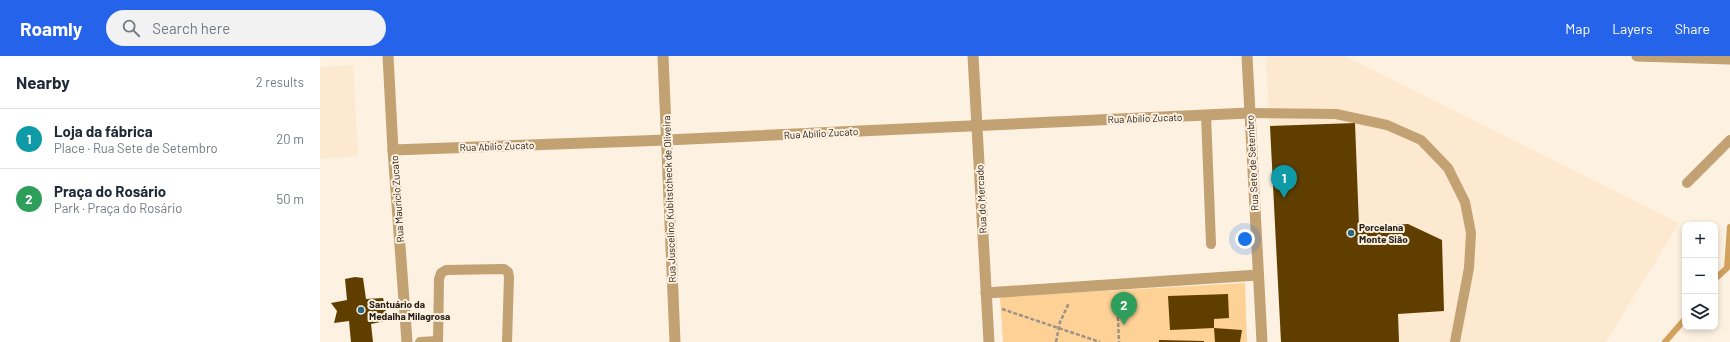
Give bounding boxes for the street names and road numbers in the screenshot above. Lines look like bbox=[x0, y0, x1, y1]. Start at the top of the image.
street label: Rua Abílio Zucato bbox=[1108, 111, 1182, 125]
street label: Rua Juscelino Kubitstcheck de Oliveira bbox=[660, 115, 678, 283]
street label: Rua Sete de Setembro bbox=[1243, 115, 1261, 211]
street label: Rua Abílio Zucato bbox=[783, 125, 859, 141]
street label: Rua Abílio Zucato bbox=[460, 139, 534, 153]
street label: Rua Maurício Zucato bbox=[388, 155, 406, 243]
street label: Rua do Mercado bbox=[973, 164, 989, 234]

